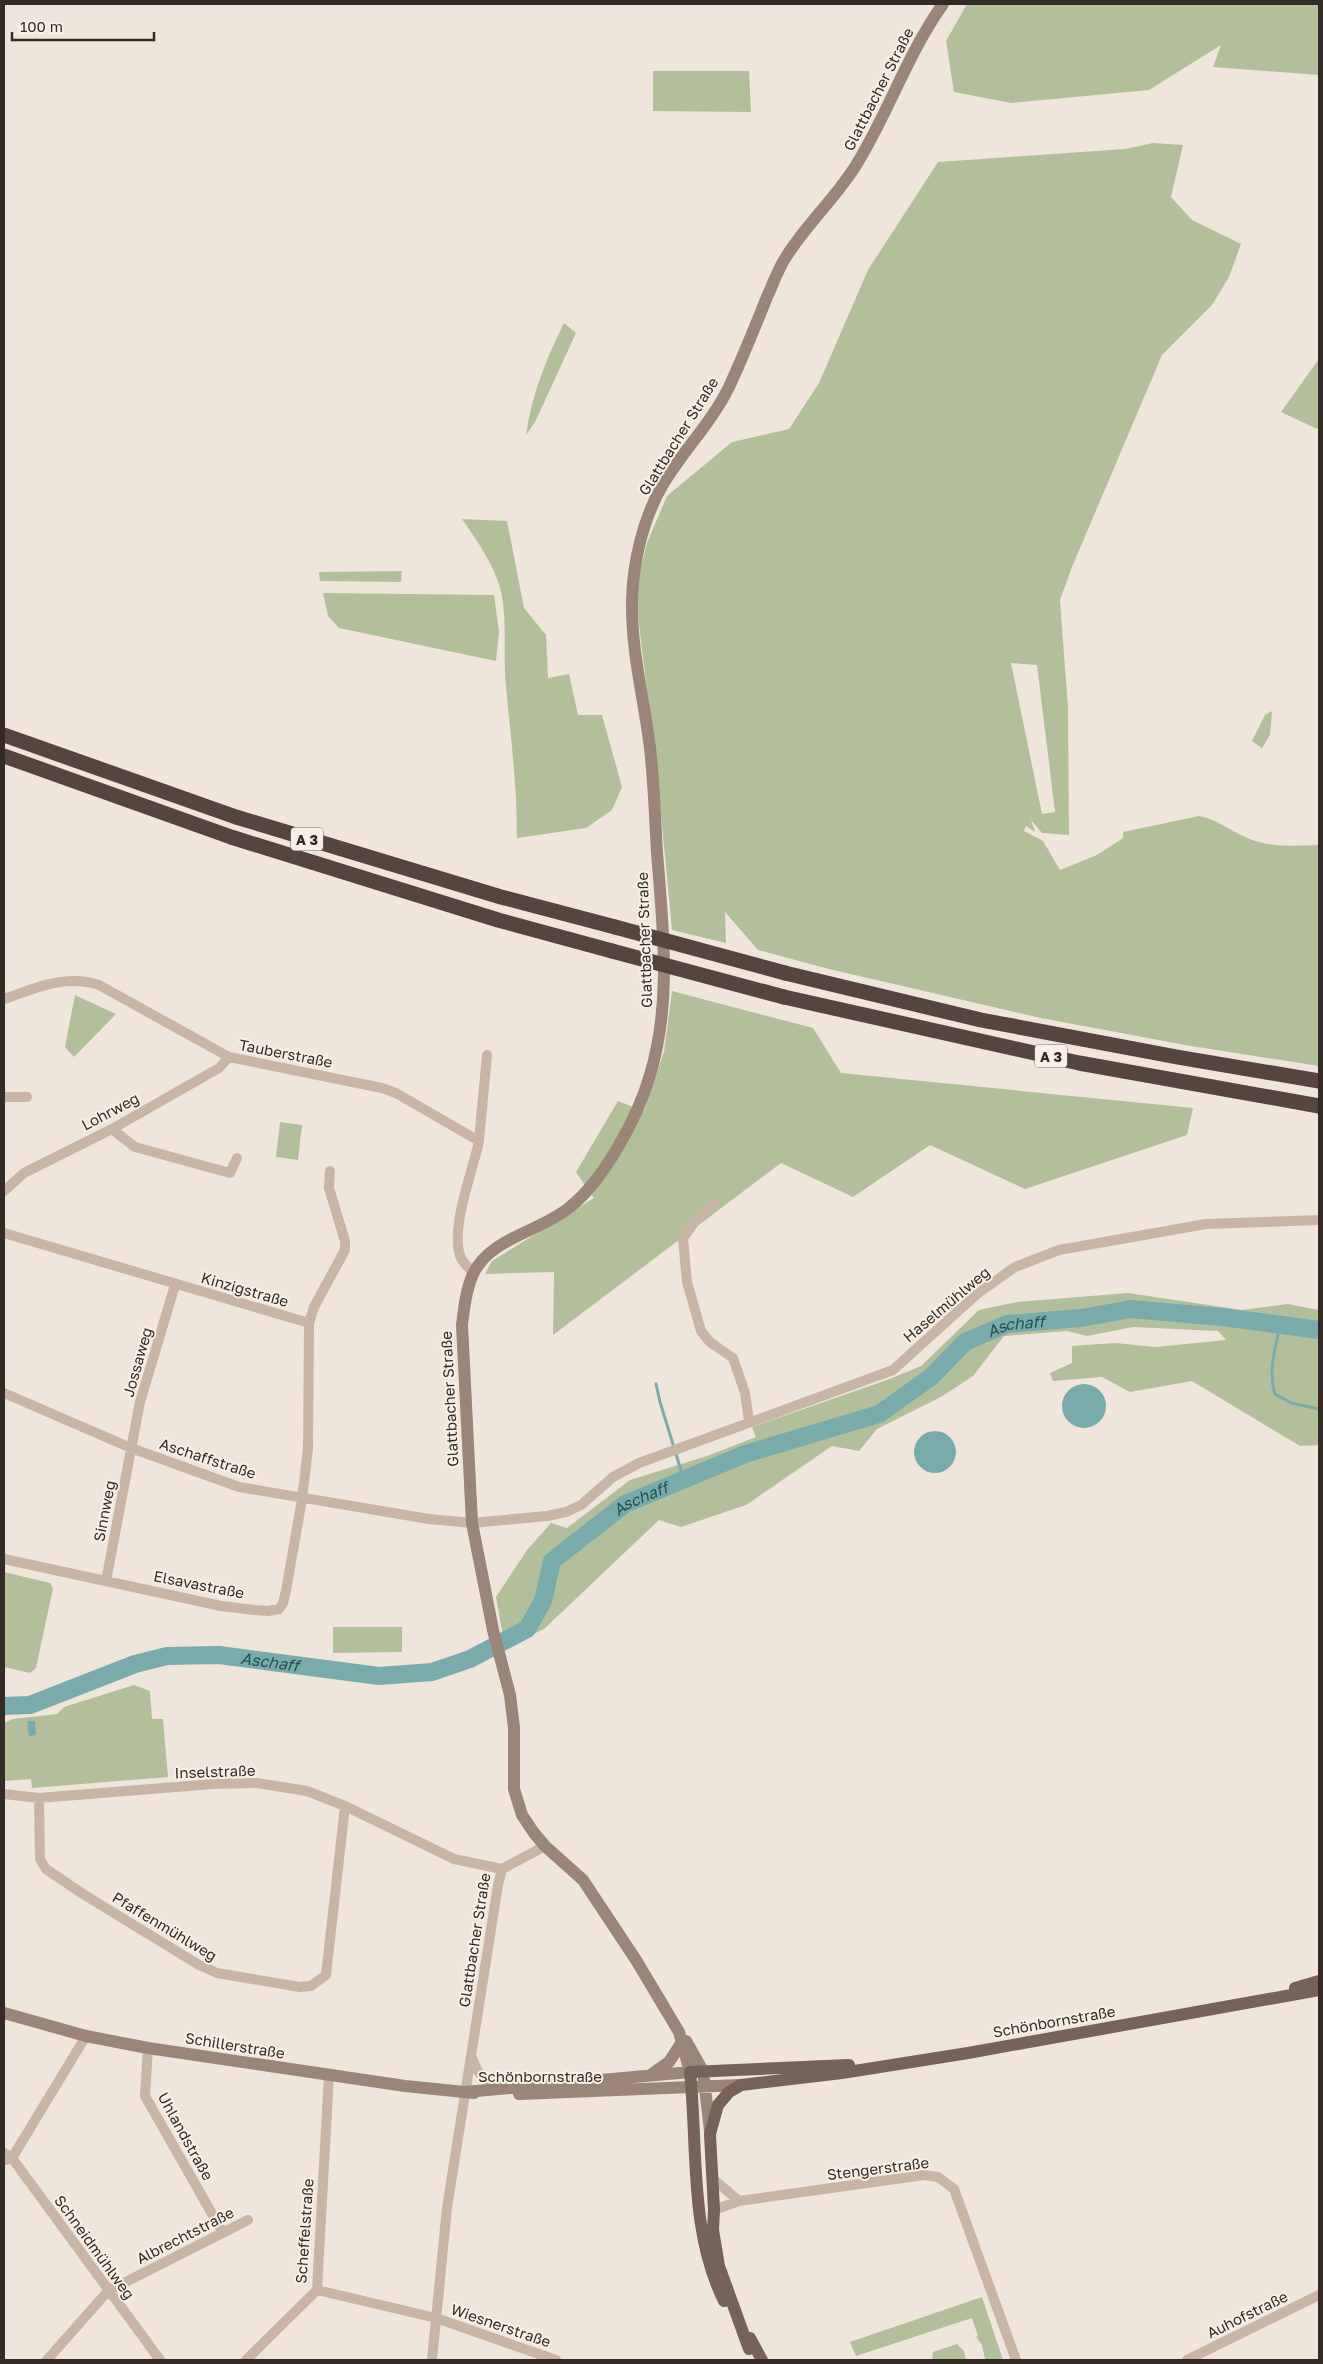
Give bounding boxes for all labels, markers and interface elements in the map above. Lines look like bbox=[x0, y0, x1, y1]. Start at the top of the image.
scale bar bbox=[12, 10, 155, 42]
text: 100 m bbox=[20, 17, 63, 35]
street label: Glattbacher Straße bbox=[839, 24, 917, 154]
street label: Glattbacher Straße bbox=[634, 373, 722, 498]
road number: A 3 bbox=[291, 828, 323, 851]
street label: Glattbacher Straße bbox=[633, 872, 655, 1008]
street label: Tauberstraße bbox=[238, 1035, 335, 1071]
road number: A 3 bbox=[1035, 1044, 1067, 1068]
street label: Lohrweg bbox=[78, 1088, 142, 1134]
street label: Haselmühlweg bbox=[899, 1263, 993, 1345]
street label: Kinzigstraße bbox=[199, 1268, 291, 1310]
water label: Aschaff bbox=[984, 1311, 1048, 1342]
street label: Jossaweg bbox=[118, 1325, 156, 1399]
street label: Glattbacher Straße bbox=[436, 1330, 462, 1467]
street label: Aschaffstraße bbox=[157, 1434, 259, 1482]
water label: Aschaff bbox=[609, 1476, 674, 1520]
street label: Sinnweg bbox=[89, 1479, 119, 1543]
street label: Elsavastraße bbox=[152, 1566, 246, 1602]
water label: Aschaff bbox=[239, 1648, 303, 1676]
street label: Inselstraße bbox=[174, 1761, 256, 1781]
street label: Glattbacher Straße bbox=[454, 1871, 494, 2008]
street label: Pfaffenmühlweg bbox=[110, 1888, 220, 1964]
street label: Schönbornstraße bbox=[991, 2001, 1117, 2041]
street label: Schillerstraße bbox=[184, 2028, 286, 2062]
street label: Schönbornstraße bbox=[478, 2067, 602, 2085]
street label: Uhlandstraße bbox=[155, 2089, 218, 2183]
street label: Stengerstraße bbox=[826, 2153, 930, 2183]
street label: Scheffelstraße bbox=[291, 2177, 317, 2284]
street label: Schneidmühlweg bbox=[51, 2191, 139, 2303]
street label: Albrechtstraße bbox=[133, 2203, 237, 2267]
street label: Auhofstraße bbox=[1204, 2287, 1291, 2341]
street label: Wiesnerstraße bbox=[449, 2299, 554, 2351]

